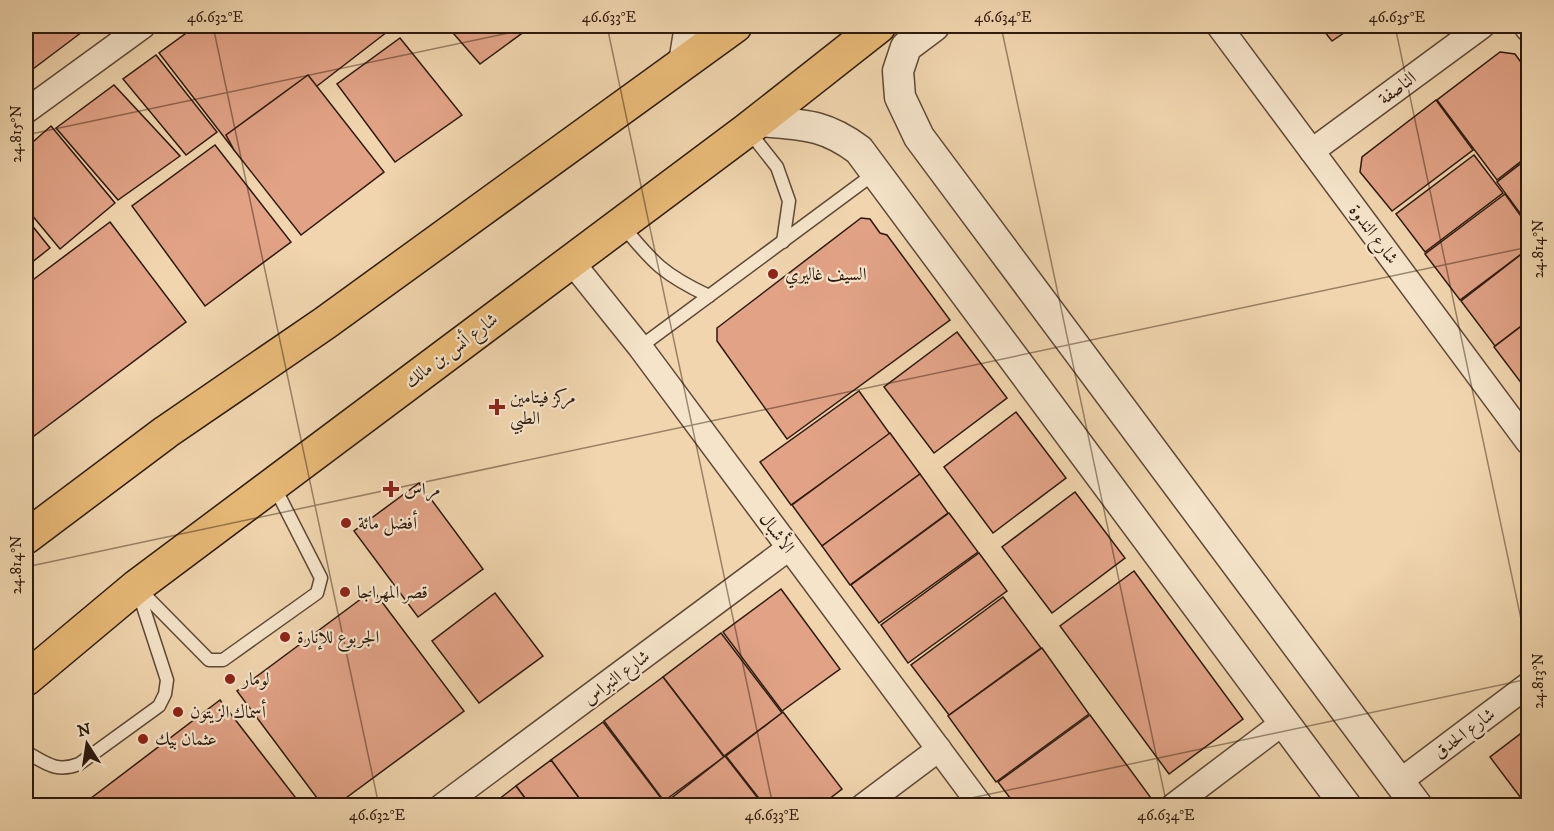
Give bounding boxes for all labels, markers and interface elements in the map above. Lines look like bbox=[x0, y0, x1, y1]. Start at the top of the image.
text: 46.632°E bbox=[187, 8, 243, 27]
text: 46.633°E bbox=[582, 8, 637, 27]
text: 46.634°E bbox=[974, 8, 1032, 27]
text: 46.635°E bbox=[1369, 8, 1426, 27]
street label: الناصفة bbox=[1374, 67, 1421, 110]
text: 24.815°N bbox=[7, 105, 26, 163]
street label: شارع الندوة bbox=[1341, 200, 1403, 271]
text: 24.814°N bbox=[1529, 220, 1548, 278]
place label: السيف غاليري bbox=[785, 264, 867, 289]
marker: السيف غاليري bbox=[766, 267, 780, 281]
street label: شارع أنس بن مالك bbox=[399, 306, 504, 395]
place label: مركز فيتامين الطبي bbox=[510, 387, 576, 435]
marker: مركز فيتامين الطبي bbox=[488, 398, 506, 416]
place label: مراس bbox=[404, 479, 441, 502]
marker: مراس bbox=[382, 480, 400, 498]
street label: الأشبال bbox=[754, 507, 801, 558]
place label: أفضل مائة bbox=[358, 510, 418, 536]
marker: أفضل مائة bbox=[339, 516, 353, 530]
text: 24.814°N bbox=[7, 536, 26, 594]
place label: قصر المهراجا bbox=[357, 582, 428, 604]
marker: قصر المهراجا bbox=[338, 585, 352, 599]
place label: الجربوع للإنارة bbox=[297, 627, 379, 652]
marker: الجربوع للإنارة bbox=[278, 630, 292, 644]
street label: شارع النبراس bbox=[579, 645, 656, 713]
text: 24.813°N bbox=[1529, 653, 1548, 709]
place label: لومار bbox=[240, 669, 270, 691]
marker: لومار bbox=[223, 672, 237, 686]
place label: أسماك الزيتون bbox=[190, 699, 267, 724]
street label: شارع الحدق bbox=[1430, 704, 1501, 766]
marker: أسماك الزيتون bbox=[171, 705, 185, 719]
north arrow bbox=[57, 714, 117, 774]
text: N bbox=[76, 719, 93, 741]
place label: عثمان بيك bbox=[155, 729, 217, 751]
marker: عثمان بيك bbox=[136, 732, 150, 746]
text: 46.632°E bbox=[349, 806, 405, 825]
text: 46.633°E bbox=[745, 806, 800, 825]
text: 46.634°E bbox=[1137, 806, 1195, 825]

